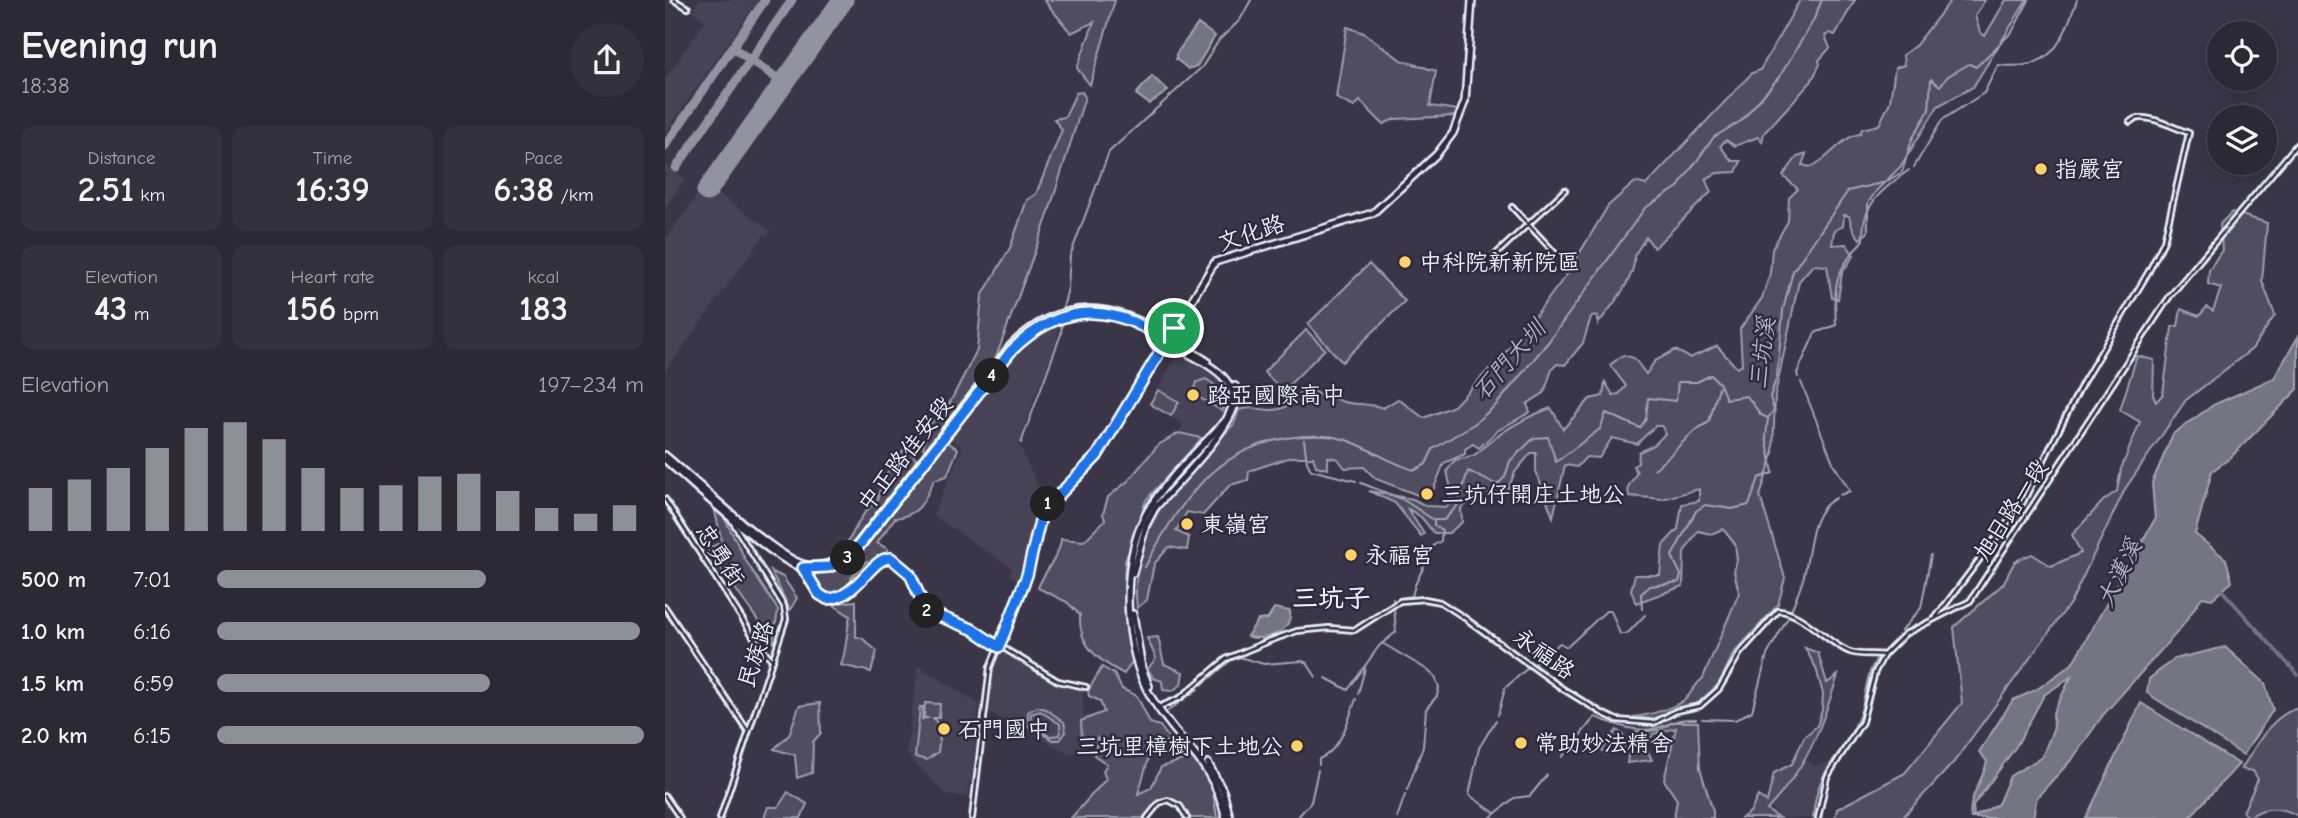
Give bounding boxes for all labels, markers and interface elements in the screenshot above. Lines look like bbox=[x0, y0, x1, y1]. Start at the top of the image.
map controls bbox=[2207, 21, 2277, 175]
button: locate bbox=[2207, 21, 2277, 91]
button: share bbox=[570, 23, 644, 97]
text: Evening run bbox=[21, 24, 218, 68]
text: 18:38 bbox=[21, 72, 70, 99]
button: layers bbox=[2207, 105, 2277, 175]
text: Distance bbox=[87, 147, 156, 169]
text: Time bbox=[313, 147, 352, 169]
text: Pace bbox=[524, 147, 563, 169]
place label: 指嚴宮 bbox=[2055, 156, 2124, 183]
marker: 指嚴宮 bbox=[2033, 161, 2049, 177]
text: 2.51 bbox=[78, 169, 134, 210]
text: 16:39 bbox=[295, 169, 370, 210]
text: 6:38 bbox=[493, 169, 554, 210]
text: km bbox=[134, 184, 165, 206]
text: /km bbox=[554, 184, 594, 206]
street label: 文化路 bbox=[1214, 209, 1288, 257]
place label: 中科院新新院區 bbox=[1419, 249, 1580, 276]
marker: 中科院新新院區 bbox=[1397, 254, 1413, 270]
text: Elevation bbox=[85, 266, 158, 288]
text: Heart rate bbox=[291, 266, 374, 288]
text: kcal bbox=[528, 266, 559, 288]
text: 43 bbox=[94, 288, 127, 329]
text: 156 bbox=[286, 288, 337, 329]
text: 183 bbox=[519, 288, 568, 329]
pin bbox=[1144, 298, 1204, 358]
text: m bbox=[127, 303, 149, 325]
text: bpm bbox=[337, 303, 379, 325]
icon: arrive bbox=[1155, 309, 1193, 347]
water label: 石門大圳 bbox=[1467, 312, 1553, 405]
water label: 三坑溪 bbox=[1744, 314, 1781, 390]
pin: 4 bbox=[975, 358, 1009, 394]
text: 4 bbox=[987, 364, 996, 386]
text: Elevation bbox=[21, 371, 109, 398]
text: 197–234 m bbox=[538, 371, 644, 398]
place label: 路亞國際高中 bbox=[1207, 382, 1345, 409]
marker: 路亞國際高中 bbox=[1185, 387, 1201, 403]
street label: 中正路佳安段 bbox=[852, 391, 958, 517]
street label: 旭日路一段 bbox=[1968, 454, 2054, 566]
place label: 三坑仔開庄土地公 bbox=[1441, 481, 1625, 508]
pin: 1 bbox=[1031, 486, 1065, 522]
marker: 三坑仔開庄土地公 bbox=[1419, 486, 1435, 502]
text: 1 bbox=[1044, 492, 1051, 514]
place label: 東嶺宮 bbox=[1201, 511, 1270, 538]
marker: 東嶺宮 bbox=[1179, 516, 1195, 532]
street label: 忠勇街 bbox=[690, 519, 750, 591]
water label: 大漢溪 bbox=[2091, 533, 2148, 611]
pin: 3 bbox=[831, 540, 865, 576]
place label: 永福宮 bbox=[1365, 542, 1434, 569]
text: 3 bbox=[843, 546, 852, 568]
marker: 永福宮 bbox=[1343, 547, 1359, 563]
text: 500 m bbox=[21, 566, 86, 593]
text: 7:01 bbox=[133, 566, 171, 593]
district label: 三坑子 bbox=[1292, 584, 1370, 614]
pin: 2 bbox=[909, 594, 945, 628]
text: 2 bbox=[922, 599, 931, 621]
street label: 民族路 bbox=[732, 617, 780, 691]
text: 1.0 km bbox=[21, 618, 85, 645]
text: 6:16 bbox=[133, 618, 171, 645]
street label: 永福路 bbox=[1508, 623, 1580, 685]
text: 1.5 km bbox=[21, 670, 84, 697]
text: 6:59 bbox=[133, 670, 174, 697]
place label: 石門國中 bbox=[958, 716, 1050, 743]
marker: 石門國中 bbox=[936, 721, 952, 737]
text: 2.0 km bbox=[21, 722, 87, 749]
text: 6:15 bbox=[133, 722, 171, 749]
place label: 常助妙法精舍 bbox=[1535, 730, 1673, 757]
place label: 三坑里樟樹下土地公 bbox=[1076, 733, 1283, 760]
marker: 常助妙法精舍 bbox=[1513, 735, 1529, 751]
marker: 三坑里樟樹下土地公 bbox=[1289, 738, 1305, 754]

